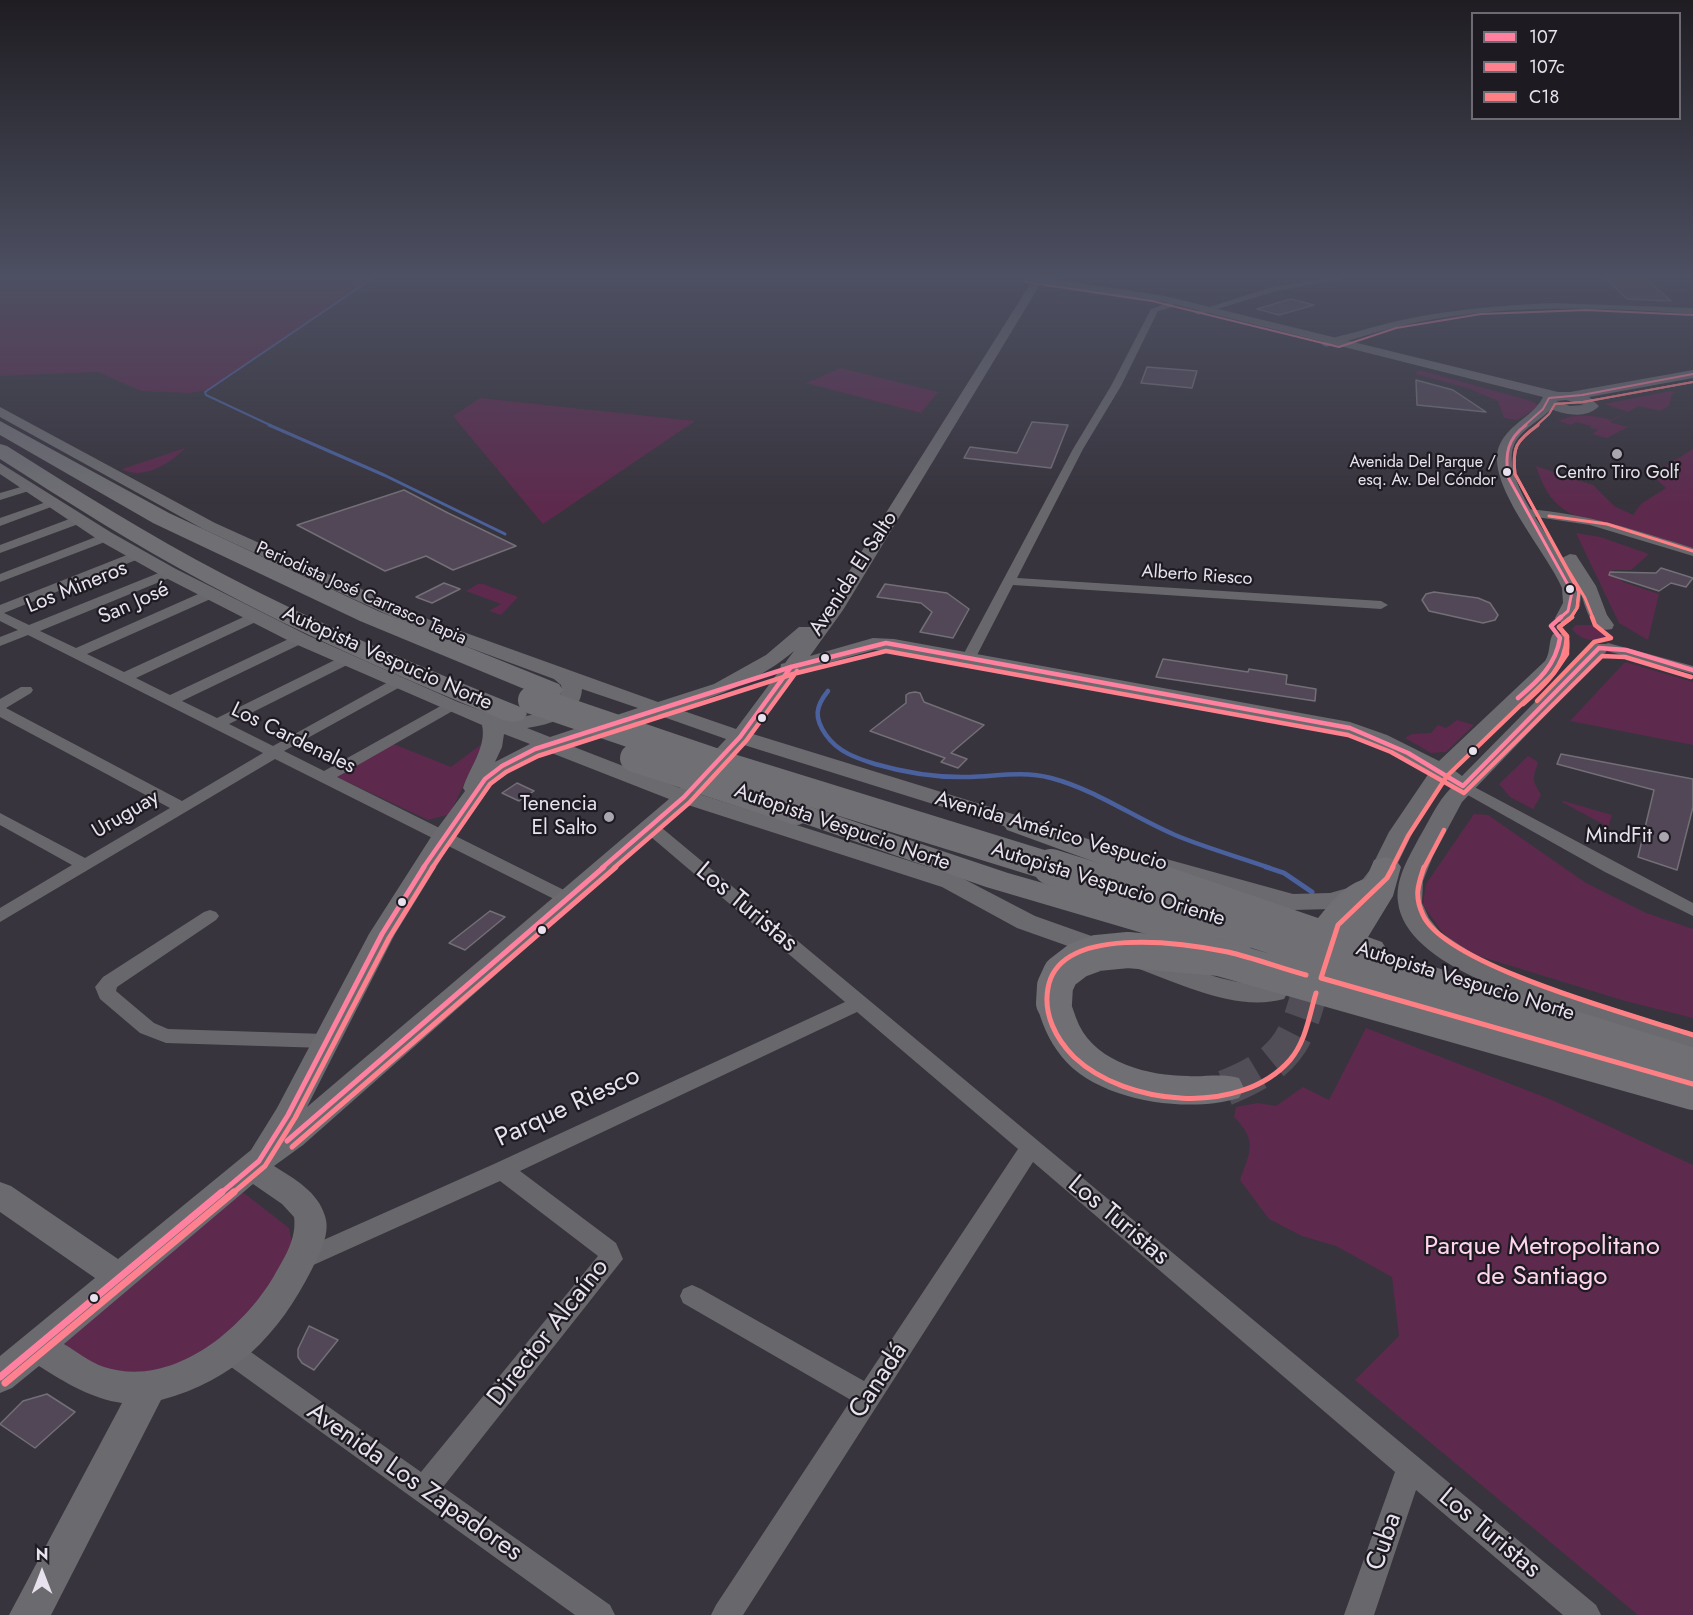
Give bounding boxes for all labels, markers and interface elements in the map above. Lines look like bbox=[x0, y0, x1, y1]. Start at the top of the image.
legend bbox=[1471, 12, 1681, 120]
text: 107 bbox=[1529, 24, 1557, 50]
text: 107c bbox=[1529, 54, 1565, 80]
text: C18 bbox=[1529, 84, 1559, 110]
marker: Centro Tiro Golf bbox=[1610, 447, 1624, 461]
place label: Avenida Del Parque / esq. Av. Del Cóndor bbox=[1349, 453, 1496, 491]
place label: Centro Tiro Golf bbox=[1555, 463, 1679, 485]
marker: Avenida Del Parque / esq. Av. Del Cóndor bbox=[1501, 466, 1513, 478]
street label: Avenida El Salto bbox=[804, 507, 904, 641]
street label: Periodista José Carrasco Tapia bbox=[253, 538, 469, 650]
street label: Los Mineros bbox=[23, 556, 131, 620]
street label: Alberto Riesco bbox=[1141, 561, 1253, 591]
street label: San José bbox=[95, 577, 173, 631]
unlabelled marker bbox=[1564, 583, 1576, 595]
street label: Autopista Vespucio Norte bbox=[278, 601, 496, 717]
unlabelled marker bbox=[819, 652, 831, 664]
street label: Los Cardenales bbox=[227, 698, 359, 780]
unlabelled marker bbox=[756, 712, 768, 724]
unlabelled marker bbox=[1467, 745, 1479, 757]
street label: Autopista Vespucio Norte bbox=[731, 779, 953, 877]
street label: Uruguay bbox=[88, 785, 164, 845]
street label: Avenida Américo Vespucio bbox=[932, 787, 1170, 877]
place label: Tenencia El Salto bbox=[520, 792, 597, 842]
marker: Tenencia El Salto bbox=[602, 810, 616, 824]
place label: MindFit bbox=[1586, 824, 1652, 850]
marker: MindFit bbox=[1657, 830, 1671, 844]
street label: Autopista Vespucio Oriente bbox=[988, 837, 1228, 933]
street label: Los Turistas bbox=[689, 856, 803, 960]
unlabelled marker bbox=[396, 896, 408, 908]
unlabelled marker bbox=[536, 924, 548, 936]
street label: Autopista Vespucio Norte bbox=[1353, 937, 1577, 1027]
street label: Parque Riesco bbox=[491, 1061, 645, 1155]
street label: Los Turistas bbox=[1061, 1169, 1175, 1273]
park label: Parque Metropolitano de Santiago bbox=[1424, 1232, 1660, 1294]
street label: Director Alcaíno bbox=[482, 1253, 616, 1413]
unlabelled marker bbox=[88, 1292, 100, 1304]
street label: Canadá bbox=[843, 1337, 915, 1425]
street label: Avenida Los Zapadores bbox=[300, 1397, 528, 1569]
street label: Los Turistas bbox=[1432, 1482, 1546, 1586]
street label: Cuba bbox=[1361, 1509, 1409, 1575]
north arrow bbox=[12, 1543, 72, 1603]
text: N bbox=[36, 1543, 48, 1566]

